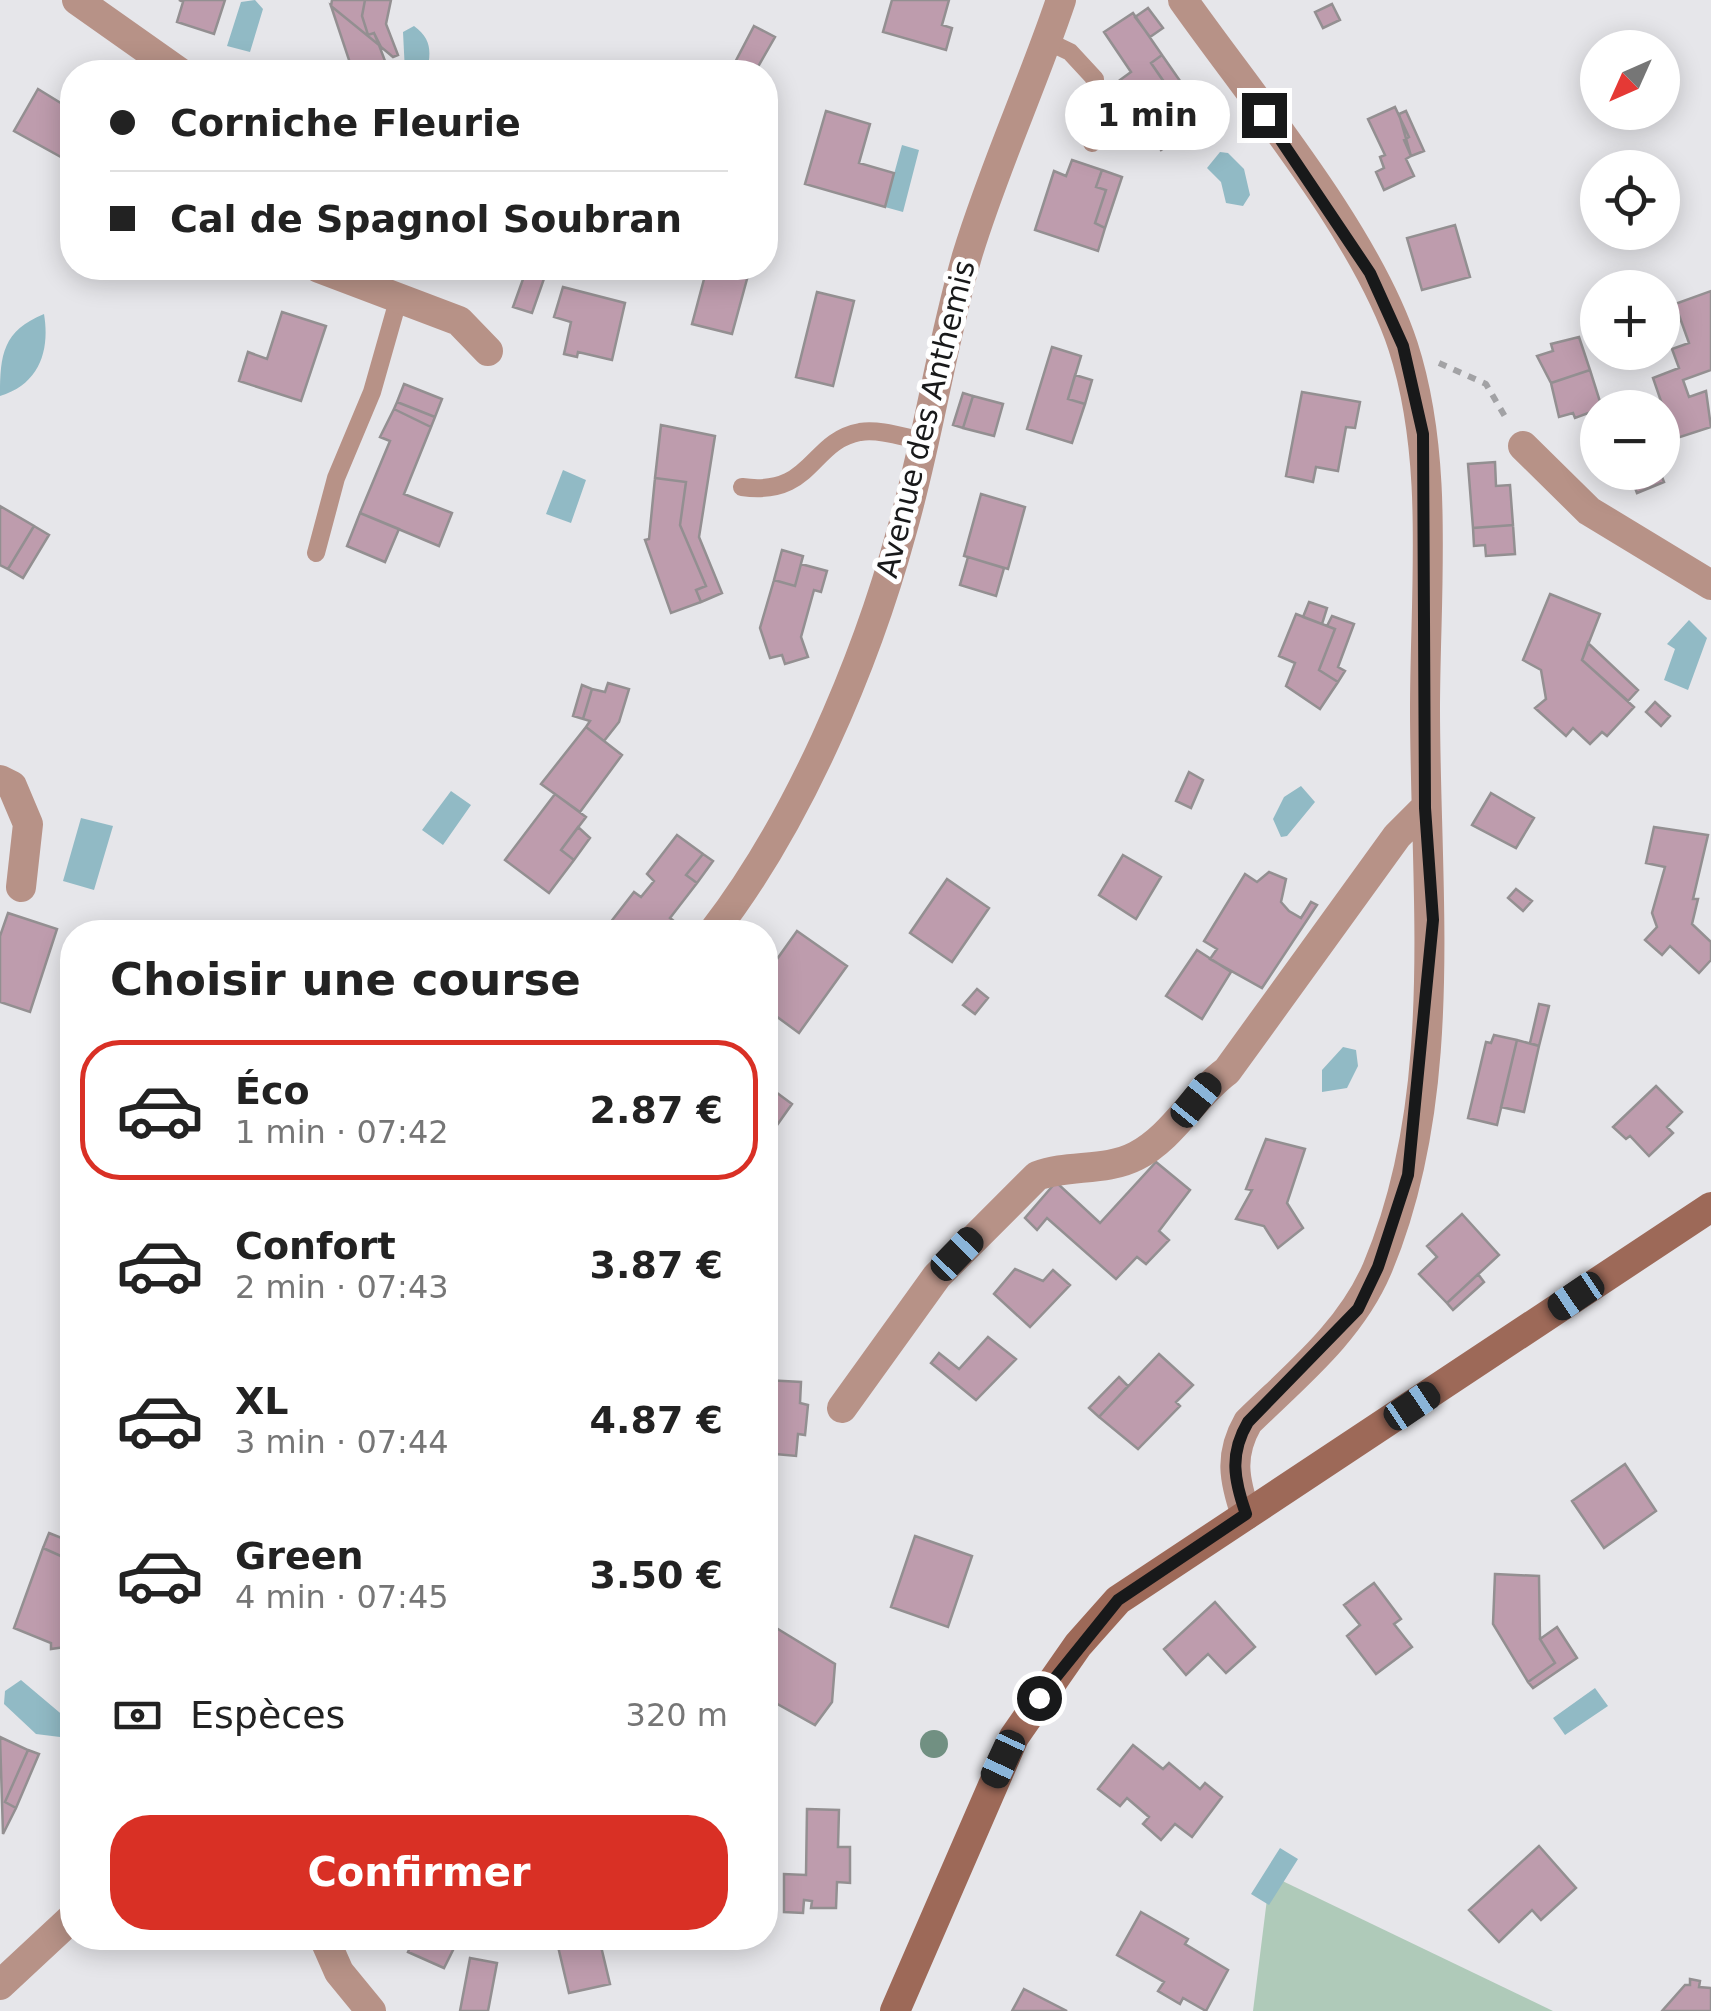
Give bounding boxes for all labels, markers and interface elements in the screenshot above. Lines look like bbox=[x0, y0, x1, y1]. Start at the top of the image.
north arrow bbox=[1580, 30, 1680, 130]
map controls bbox=[1580, 30, 1680, 490]
callout: 1 min bbox=[1064, 80, 1229, 150]
route end bbox=[1242, 93, 1287, 138]
text: 1 min bbox=[1097, 96, 1198, 134]
text: Corniche Fleurie bbox=[170, 101, 521, 145]
button: locate bbox=[1580, 150, 1680, 250]
text: Cal de Spagnol Soubran bbox=[170, 197, 682, 241]
street label: Avenue des Anthemis bbox=[869, 257, 982, 581]
button: + bbox=[1580, 270, 1680, 370]
button: − bbox=[1580, 390, 1680, 490]
text: Choisir une course bbox=[110, 953, 581, 1006]
icon: car bbox=[115, 1065, 205, 1155]
car bbox=[1165, 1067, 1227, 1133]
text: Éco bbox=[235, 1069, 310, 1113]
text: 2.87 € bbox=[590, 1088, 723, 1132]
text: 1 min · 07:42 bbox=[235, 1113, 449, 1151]
icon: car bbox=[115, 1220, 205, 1310]
car bbox=[925, 1222, 989, 1286]
text: Confort bbox=[235, 1224, 396, 1268]
text: 3.87 € bbox=[590, 1243, 723, 1287]
car bbox=[1543, 1267, 1609, 1325]
text: 2 min · 07:43 bbox=[235, 1268, 449, 1306]
icon: car bbox=[115, 1375, 205, 1465]
car bbox=[1379, 1377, 1445, 1435]
text: XL bbox=[235, 1379, 289, 1423]
text: 4.87 € bbox=[590, 1398, 723, 1442]
text: 3 min · 07:44 bbox=[235, 1423, 449, 1461]
icon: car bbox=[115, 1530, 205, 1620]
text: Green bbox=[235, 1534, 364, 1578]
text: 3.50 € bbox=[590, 1553, 723, 1597]
text: 4 min · 07:45 bbox=[235, 1578, 449, 1616]
route start bbox=[1017, 1676, 1062, 1721]
icon: cash bbox=[110, 1688, 165, 1743]
text: Espèces bbox=[190, 1693, 345, 1737]
text: 320 m bbox=[626, 1696, 728, 1734]
car bbox=[977, 1725, 1029, 1793]
button: Confirmer bbox=[110, 1815, 728, 1930]

